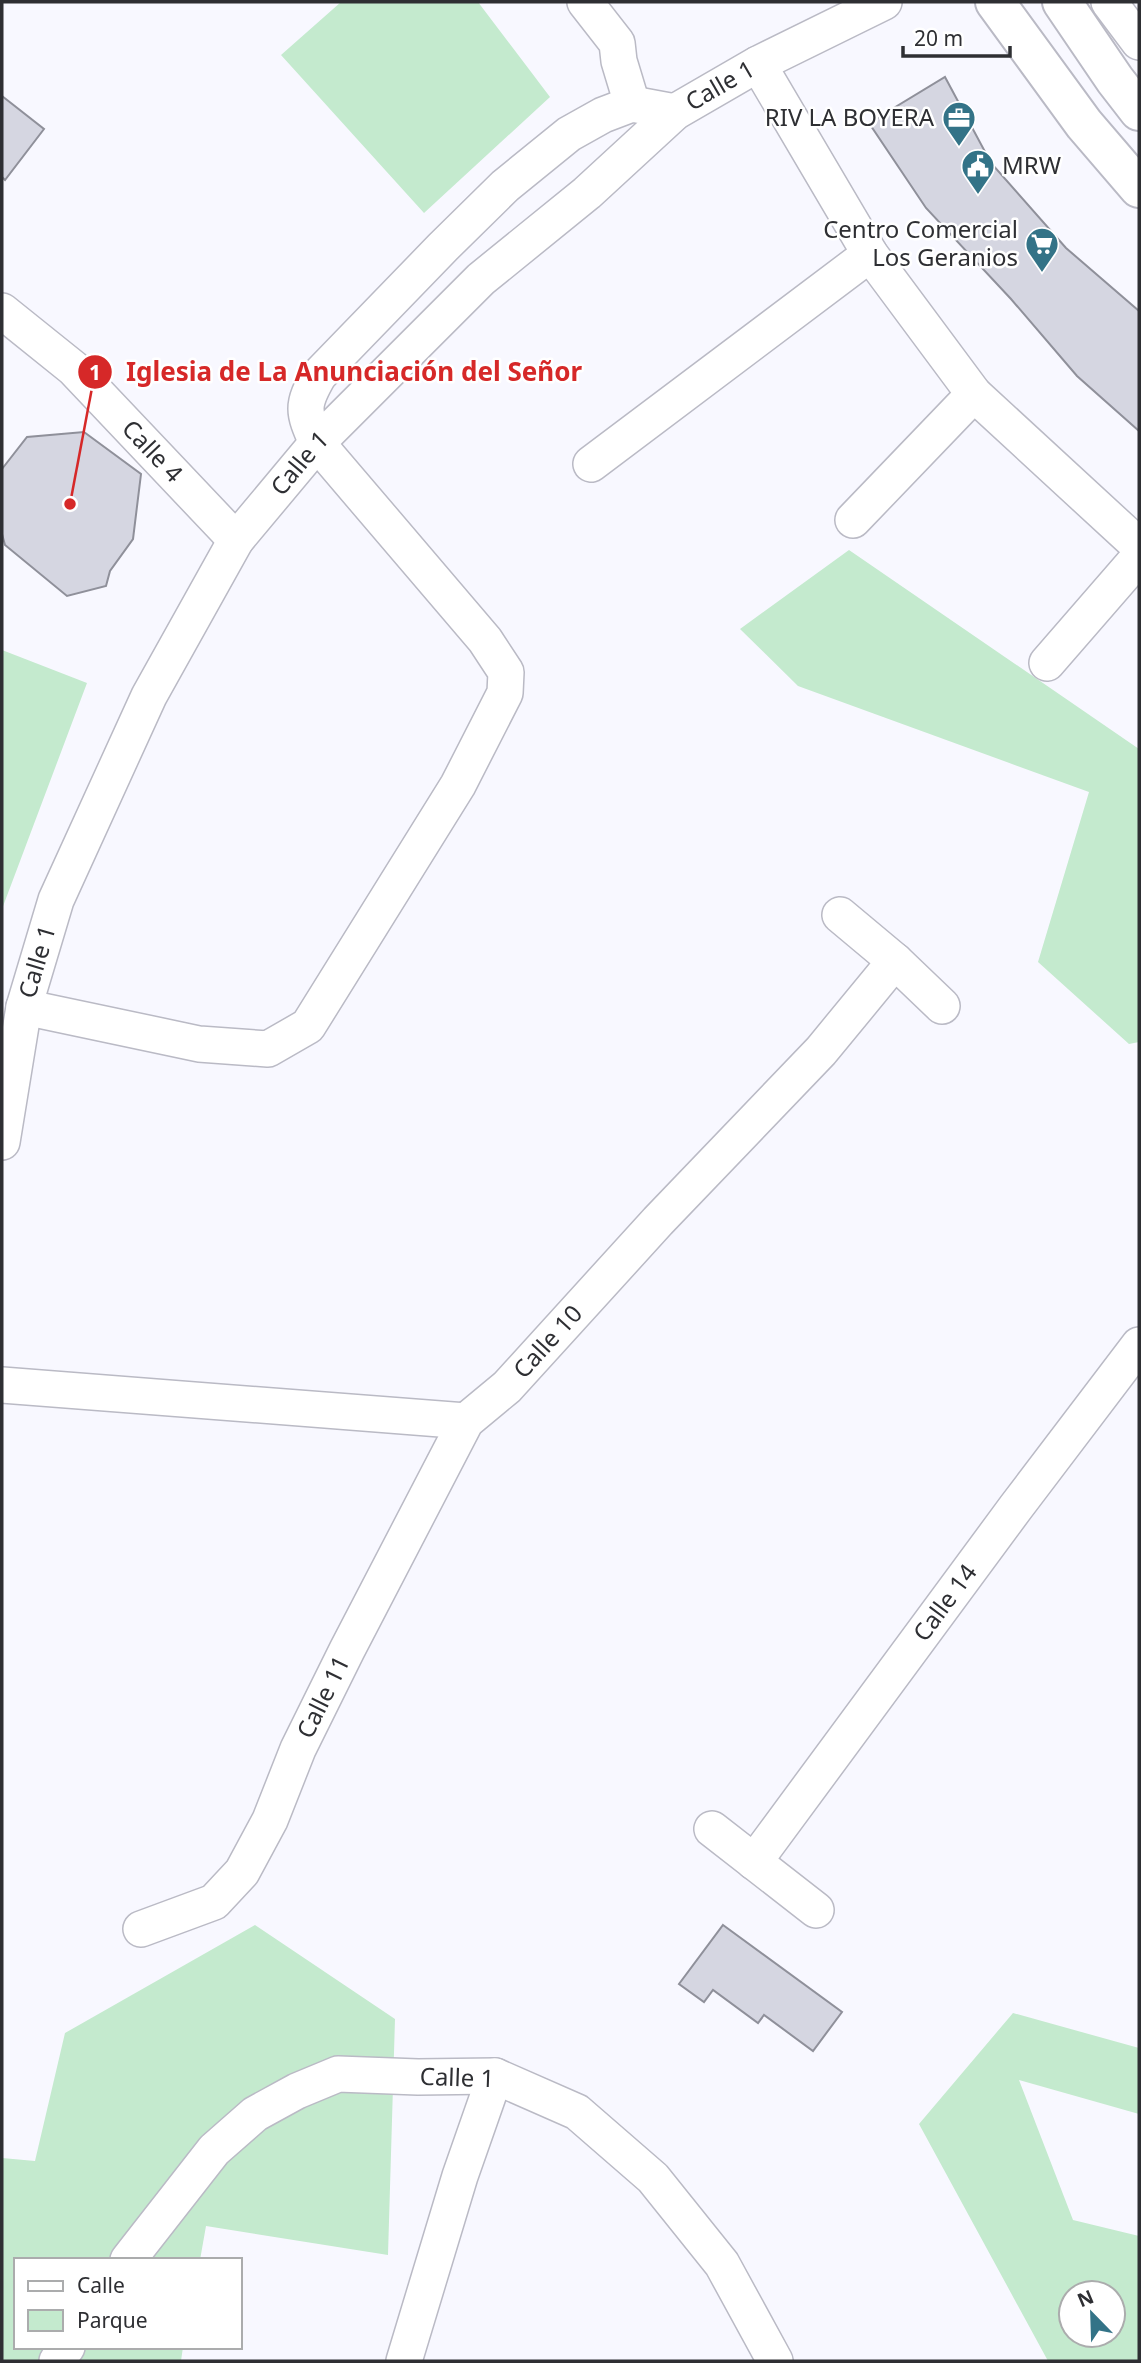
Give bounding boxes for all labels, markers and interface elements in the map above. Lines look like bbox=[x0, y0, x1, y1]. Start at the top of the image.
scale bar bbox=[903, 14, 1010, 58]
text: 20 m bbox=[914, 24, 963, 52]
street label: Calle 1 bbox=[679, 52, 760, 117]
office icon: RIV LA BOYERA bbox=[940, 99, 978, 148]
place label: RIV LA BOYERA bbox=[765, 100, 935, 133]
public building icon: MRW bbox=[959, 147, 997, 196]
place label: MRW bbox=[1002, 148, 1062, 181]
place label: Centro Comercial Los Geranios bbox=[823, 212, 1018, 273]
supermarket icon: Centro Comercial Los Geranios bbox=[1023, 225, 1061, 274]
callout: Iglesia de La Anunciación del Señor bbox=[77, 349, 596, 396]
text: Iglesia de La Anunciación del Señor bbox=[126, 353, 582, 389]
text: 1 bbox=[89, 358, 101, 386]
street label: Calle 4 bbox=[116, 412, 191, 489]
street label: Calle 1 bbox=[262, 423, 335, 502]
street label: Calle 1 bbox=[10, 921, 63, 1002]
street label: Calle 10 bbox=[505, 1297, 589, 1385]
street label: Calle 14 bbox=[905, 1556, 984, 1647]
street label: Calle 11 bbox=[288, 1650, 357, 1743]
street label: Calle 1 bbox=[419, 2059, 495, 2094]
legend bbox=[14, 2258, 242, 2349]
text: Calle bbox=[77, 2271, 125, 2299]
north arrow bbox=[1057, 2279, 1127, 2349]
text: N bbox=[1073, 2283, 1098, 2313]
text: Parque bbox=[77, 2306, 147, 2334]

